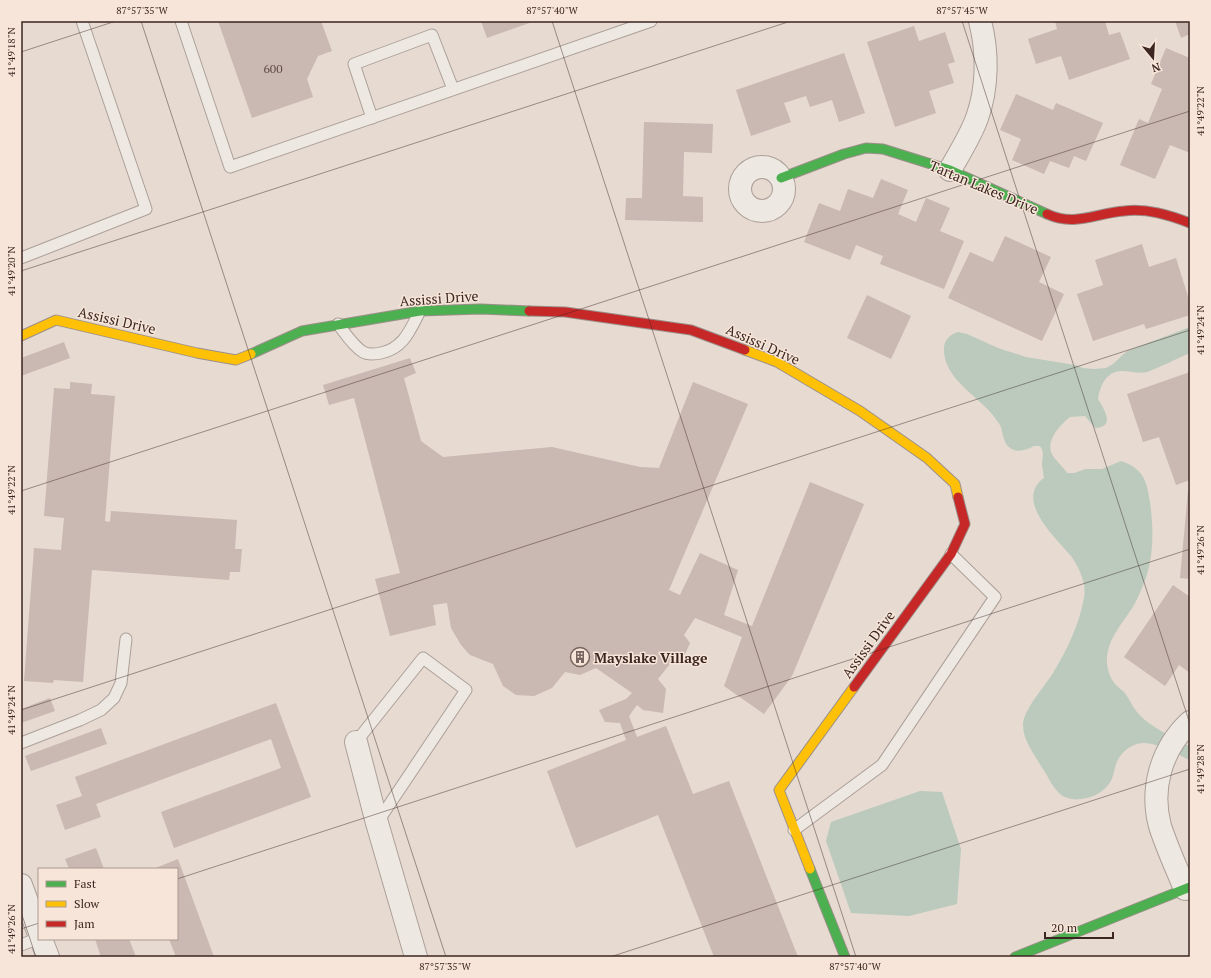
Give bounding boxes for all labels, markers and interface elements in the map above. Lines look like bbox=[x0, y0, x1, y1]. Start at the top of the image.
text: 87°57'35"W bbox=[116, 4, 168, 17]
text: 87°57'40"W bbox=[526, 4, 578, 17]
text: 87°57'45"W bbox=[936, 4, 988, 17]
text: 41°49'18"N bbox=[5, 27, 18, 77]
north arrow bbox=[1133, 38, 1173, 78]
text: N bbox=[1149, 60, 1162, 76]
house number: 600 bbox=[263, 61, 283, 76]
text: 41°49'22"N bbox=[1194, 86, 1207, 136]
street label: Tartan Lakes Drive bbox=[927, 156, 1041, 218]
text: 41°49'20"N bbox=[5, 246, 18, 296]
street label: Assissi Drive bbox=[399, 286, 479, 310]
street label: Assissi Drive bbox=[76, 302, 158, 338]
text: 41°49'24"N bbox=[1194, 305, 1207, 355]
street label: Assissi Drive bbox=[723, 319, 803, 369]
text: 41°49'22"N bbox=[5, 465, 18, 515]
text: 41°49'26"N bbox=[1194, 525, 1207, 575]
street label: Assissi Drive bbox=[837, 606, 899, 682]
building icon: Mayslake Village bbox=[569, 646, 591, 668]
place label: Mayslake Village bbox=[594, 648, 708, 667]
text: 41°49'24"N bbox=[5, 685, 18, 735]
text: 41°49'28"N bbox=[1194, 744, 1207, 794]
legend bbox=[38, 868, 178, 940]
text: Fast bbox=[74, 876, 97, 891]
text: Slow bbox=[74, 896, 100, 911]
text: 41°49'26"N bbox=[5, 904, 18, 954]
scale bar bbox=[1045, 914, 1113, 940]
text: Jam bbox=[74, 916, 95, 931]
text: 20 m bbox=[1051, 920, 1078, 935]
text: 87°57'35"W bbox=[419, 960, 471, 973]
text: 87°57'40"W bbox=[829, 960, 881, 973]

